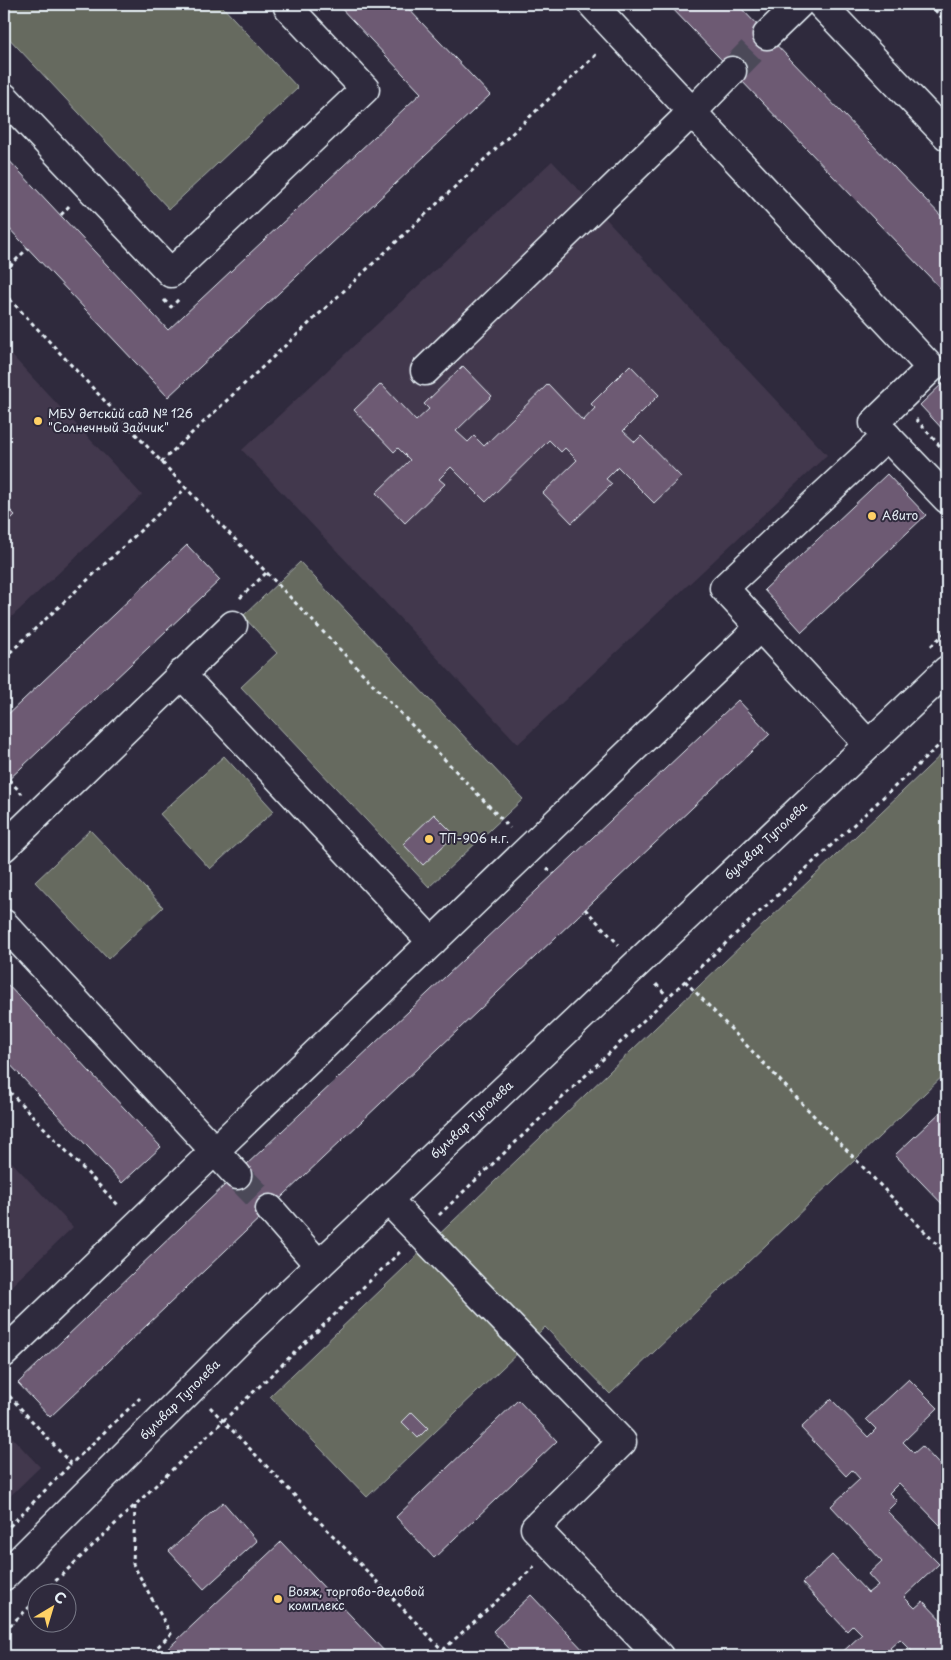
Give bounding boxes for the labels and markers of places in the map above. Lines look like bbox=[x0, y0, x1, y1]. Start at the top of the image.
place label: МБУ детский сад № 126 "Cолнечный Зайчик" bbox=[48, 404, 193, 436]
marker: МБУ детский сад № 126 "Cолнечный Зайчик" bbox=[32, 415, 44, 427]
place label: Авито bbox=[882, 506, 919, 524]
marker: Авито bbox=[866, 510, 878, 522]
place label: ТП-906 н.г. bbox=[439, 829, 509, 847]
marker: ТП-906 н.г. bbox=[423, 833, 435, 845]
place label: Вояж, торгово-деловой комплекс bbox=[288, 1582, 425, 1614]
marker: Вояж, торгово-деловой комплекс bbox=[272, 1593, 284, 1605]

